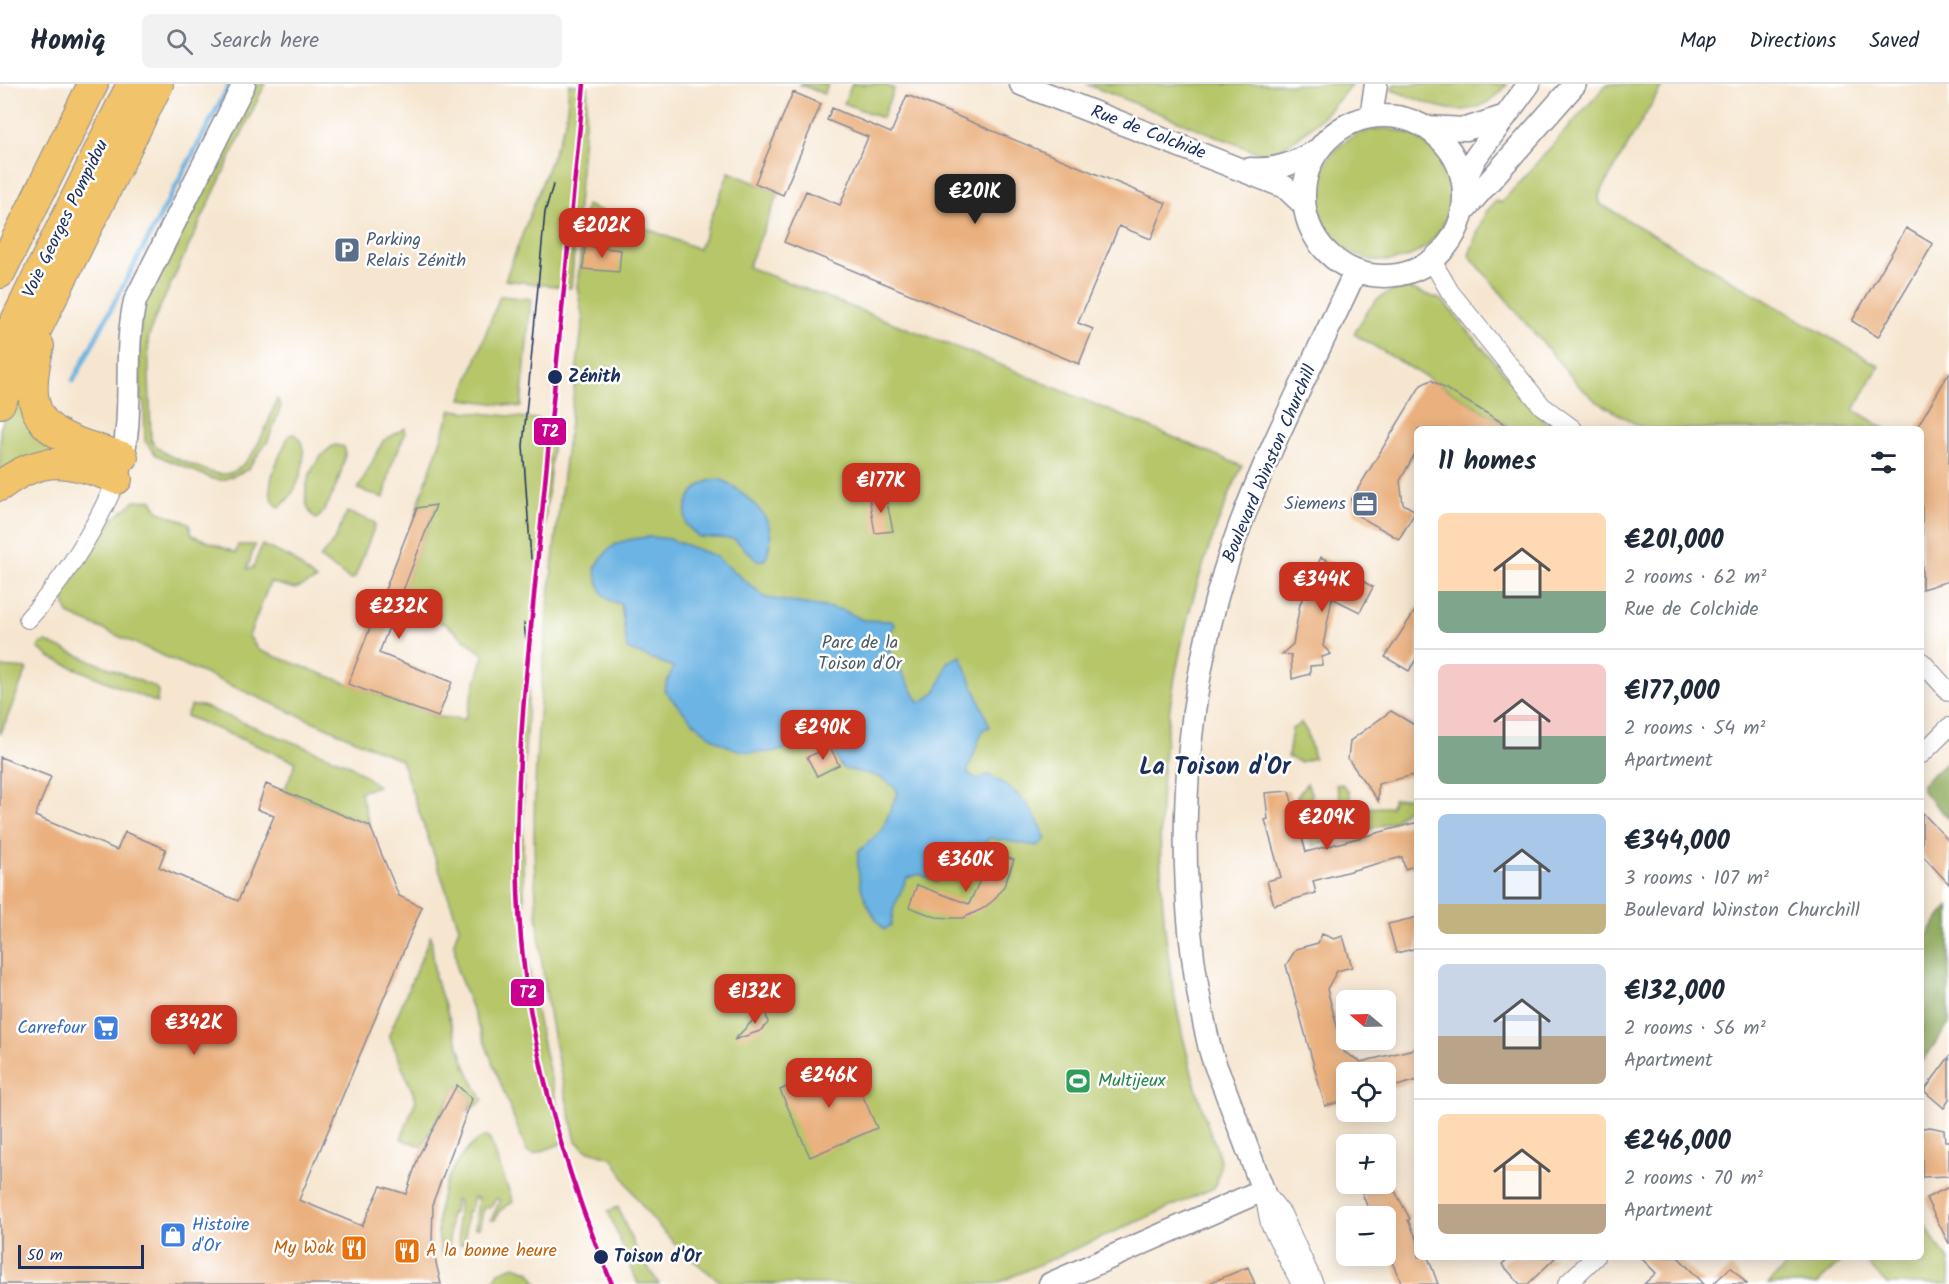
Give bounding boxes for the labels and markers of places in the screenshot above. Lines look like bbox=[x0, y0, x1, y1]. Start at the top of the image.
pin: €201K bbox=[933, 174, 1017, 225]
pin: €202K bbox=[560, 208, 644, 259]
place label: Parking Relais Zénith bbox=[366, 226, 466, 276]
parking icon: Parking Relais Zénith bbox=[332, 235, 362, 265]
place label: Zénith bbox=[568, 363, 621, 392]
marker: Zénith bbox=[546, 368, 564, 386]
pin: €177K bbox=[839, 463, 923, 514]
office icon: Siemens bbox=[1350, 489, 1380, 519]
place label: Siemens bbox=[1284, 490, 1346, 519]
pin: €344K bbox=[1280, 562, 1364, 613]
pin: €232K bbox=[357, 589, 441, 640]
pin: €290K bbox=[781, 710, 865, 761]
pin: €209K bbox=[1285, 800, 1369, 851]
pin: €360K bbox=[924, 842, 1008, 893]
pin: €132K bbox=[713, 974, 797, 1025]
pin: €342K bbox=[152, 1005, 236, 1056]
supermarket icon: Carrefour bbox=[91, 1013, 121, 1043]
place label: Carrefour bbox=[17, 1014, 87, 1043]
pin: €246K bbox=[787, 1058, 871, 1109]
sports icon: Multijeux bbox=[1063, 1066, 1093, 1096]
place label: Multijeux bbox=[1098, 1067, 1166, 1096]
place label: Histoire d'Or bbox=[192, 1211, 249, 1261]
shop icon: Histoire d'Or bbox=[158, 1220, 188, 1250]
restaurant icon: My Wok bbox=[339, 1233, 369, 1263]
place label: My Wok bbox=[273, 1234, 335, 1263]
restaurant icon: A la bonne heure bbox=[392, 1236, 422, 1266]
place label: A la bonne heure bbox=[426, 1237, 557, 1266]
place label: Toison d'Or bbox=[614, 1243, 703, 1272]
marker: Toison d'Or bbox=[592, 1248, 610, 1266]

